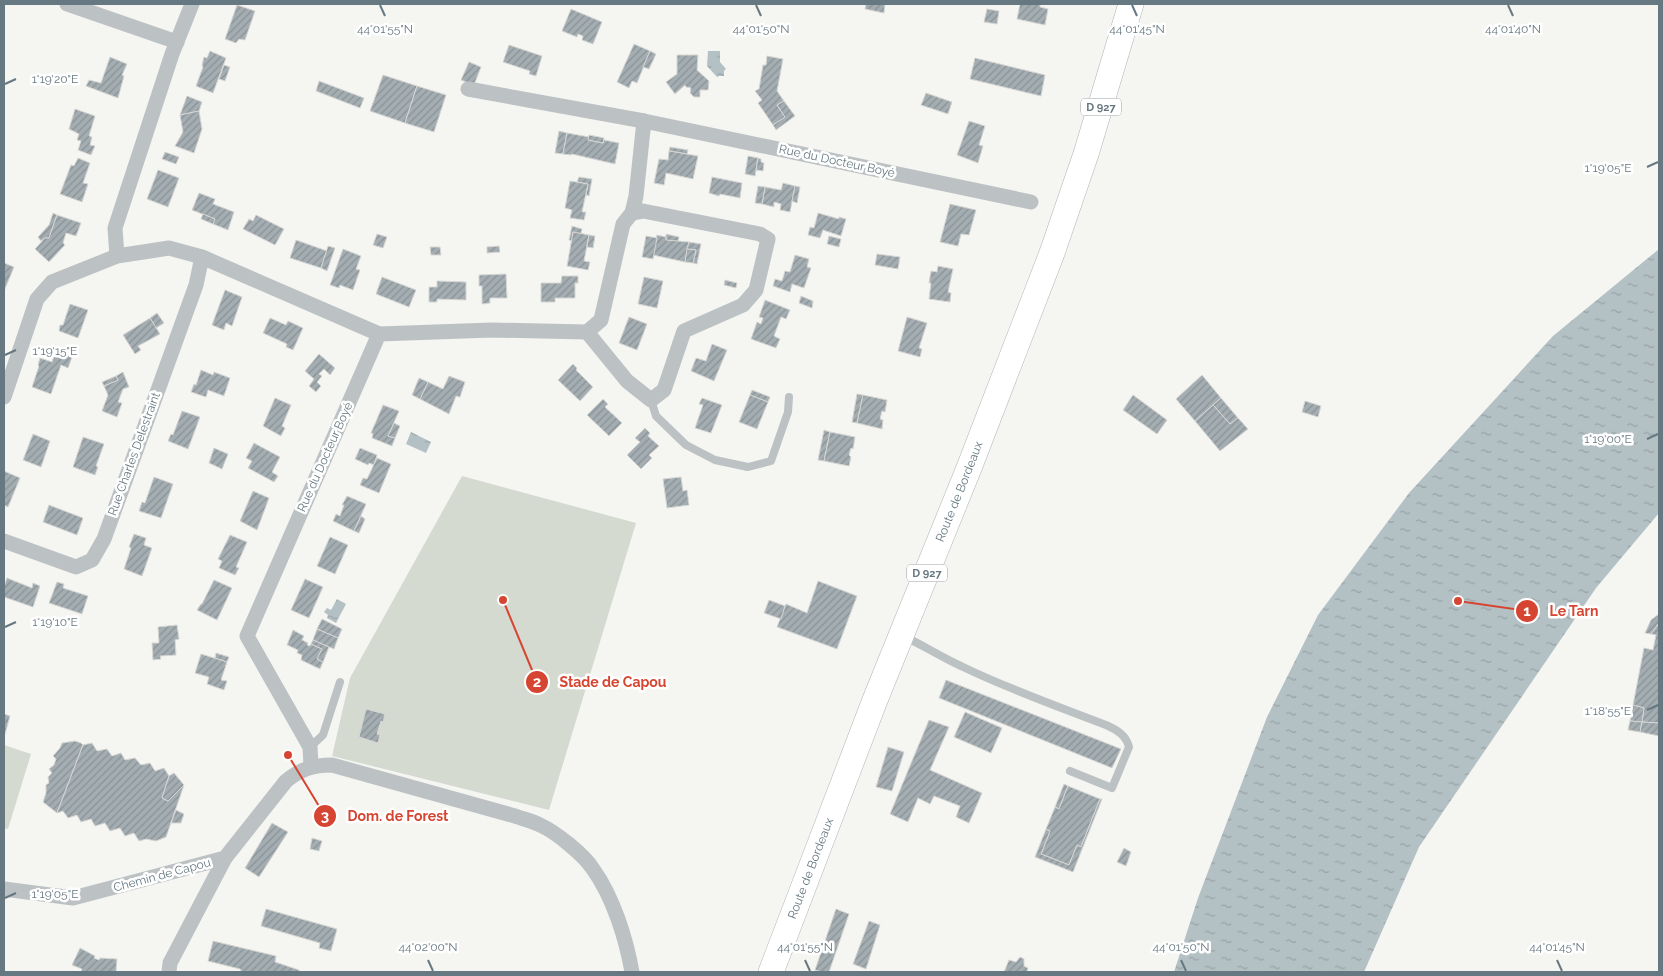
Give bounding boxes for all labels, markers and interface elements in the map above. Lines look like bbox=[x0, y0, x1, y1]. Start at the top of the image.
text: 44°01'55"N bbox=[357, 22, 413, 36]
text: 44°01'50"N bbox=[733, 22, 789, 36]
text: 44°01'45"N bbox=[1109, 22, 1165, 36]
text: 44°01'40"N bbox=[1485, 22, 1541, 36]
text: 1°19'20"E bbox=[32, 72, 78, 86]
road number: D 927 bbox=[1081, 98, 1121, 115]
street label: Rue du Docteur Boyé bbox=[778, 142, 896, 180]
text: 1°19'05"E bbox=[1585, 161, 1631, 175]
text: 1°19'15"E bbox=[33, 344, 77, 358]
street label: Rue Charles Delestraint bbox=[105, 390, 163, 518]
street label: Rue du Docteur Boyé bbox=[295, 400, 355, 514]
text: 1°19'00"E bbox=[1584, 432, 1632, 446]
street label: Route de Bordeaux bbox=[933, 439, 986, 544]
road number: D 927 bbox=[907, 564, 947, 582]
callout: Le Tarn bbox=[1514, 597, 1608, 626]
text: 1 bbox=[1523, 602, 1531, 620]
text: Le Tarn bbox=[1550, 603, 1598, 619]
text: 1°19'10"E bbox=[32, 615, 78, 629]
callout: Stade de Capou bbox=[525, 668, 677, 697]
text: 2 bbox=[533, 673, 541, 691]
text: Stade de Capou bbox=[559, 674, 667, 690]
text: 1°18'55"E bbox=[1585, 704, 1631, 718]
callout: Dom. de Forest bbox=[313, 802, 459, 831]
text: 3 bbox=[321, 807, 329, 825]
text: Dom. de Forest bbox=[348, 808, 449, 824]
street label: Route de Bordeaux bbox=[785, 816, 836, 921]
street label: Chemin de Capou bbox=[112, 855, 212, 895]
text: 1°19'05"E bbox=[32, 887, 78, 901]
text: 44°02'00"N bbox=[398, 940, 458, 954]
text: 44°01'55"N bbox=[777, 940, 833, 954]
text: 44°01'50"N bbox=[1153, 940, 1209, 954]
text: 44°01'45"N bbox=[1529, 940, 1585, 954]

